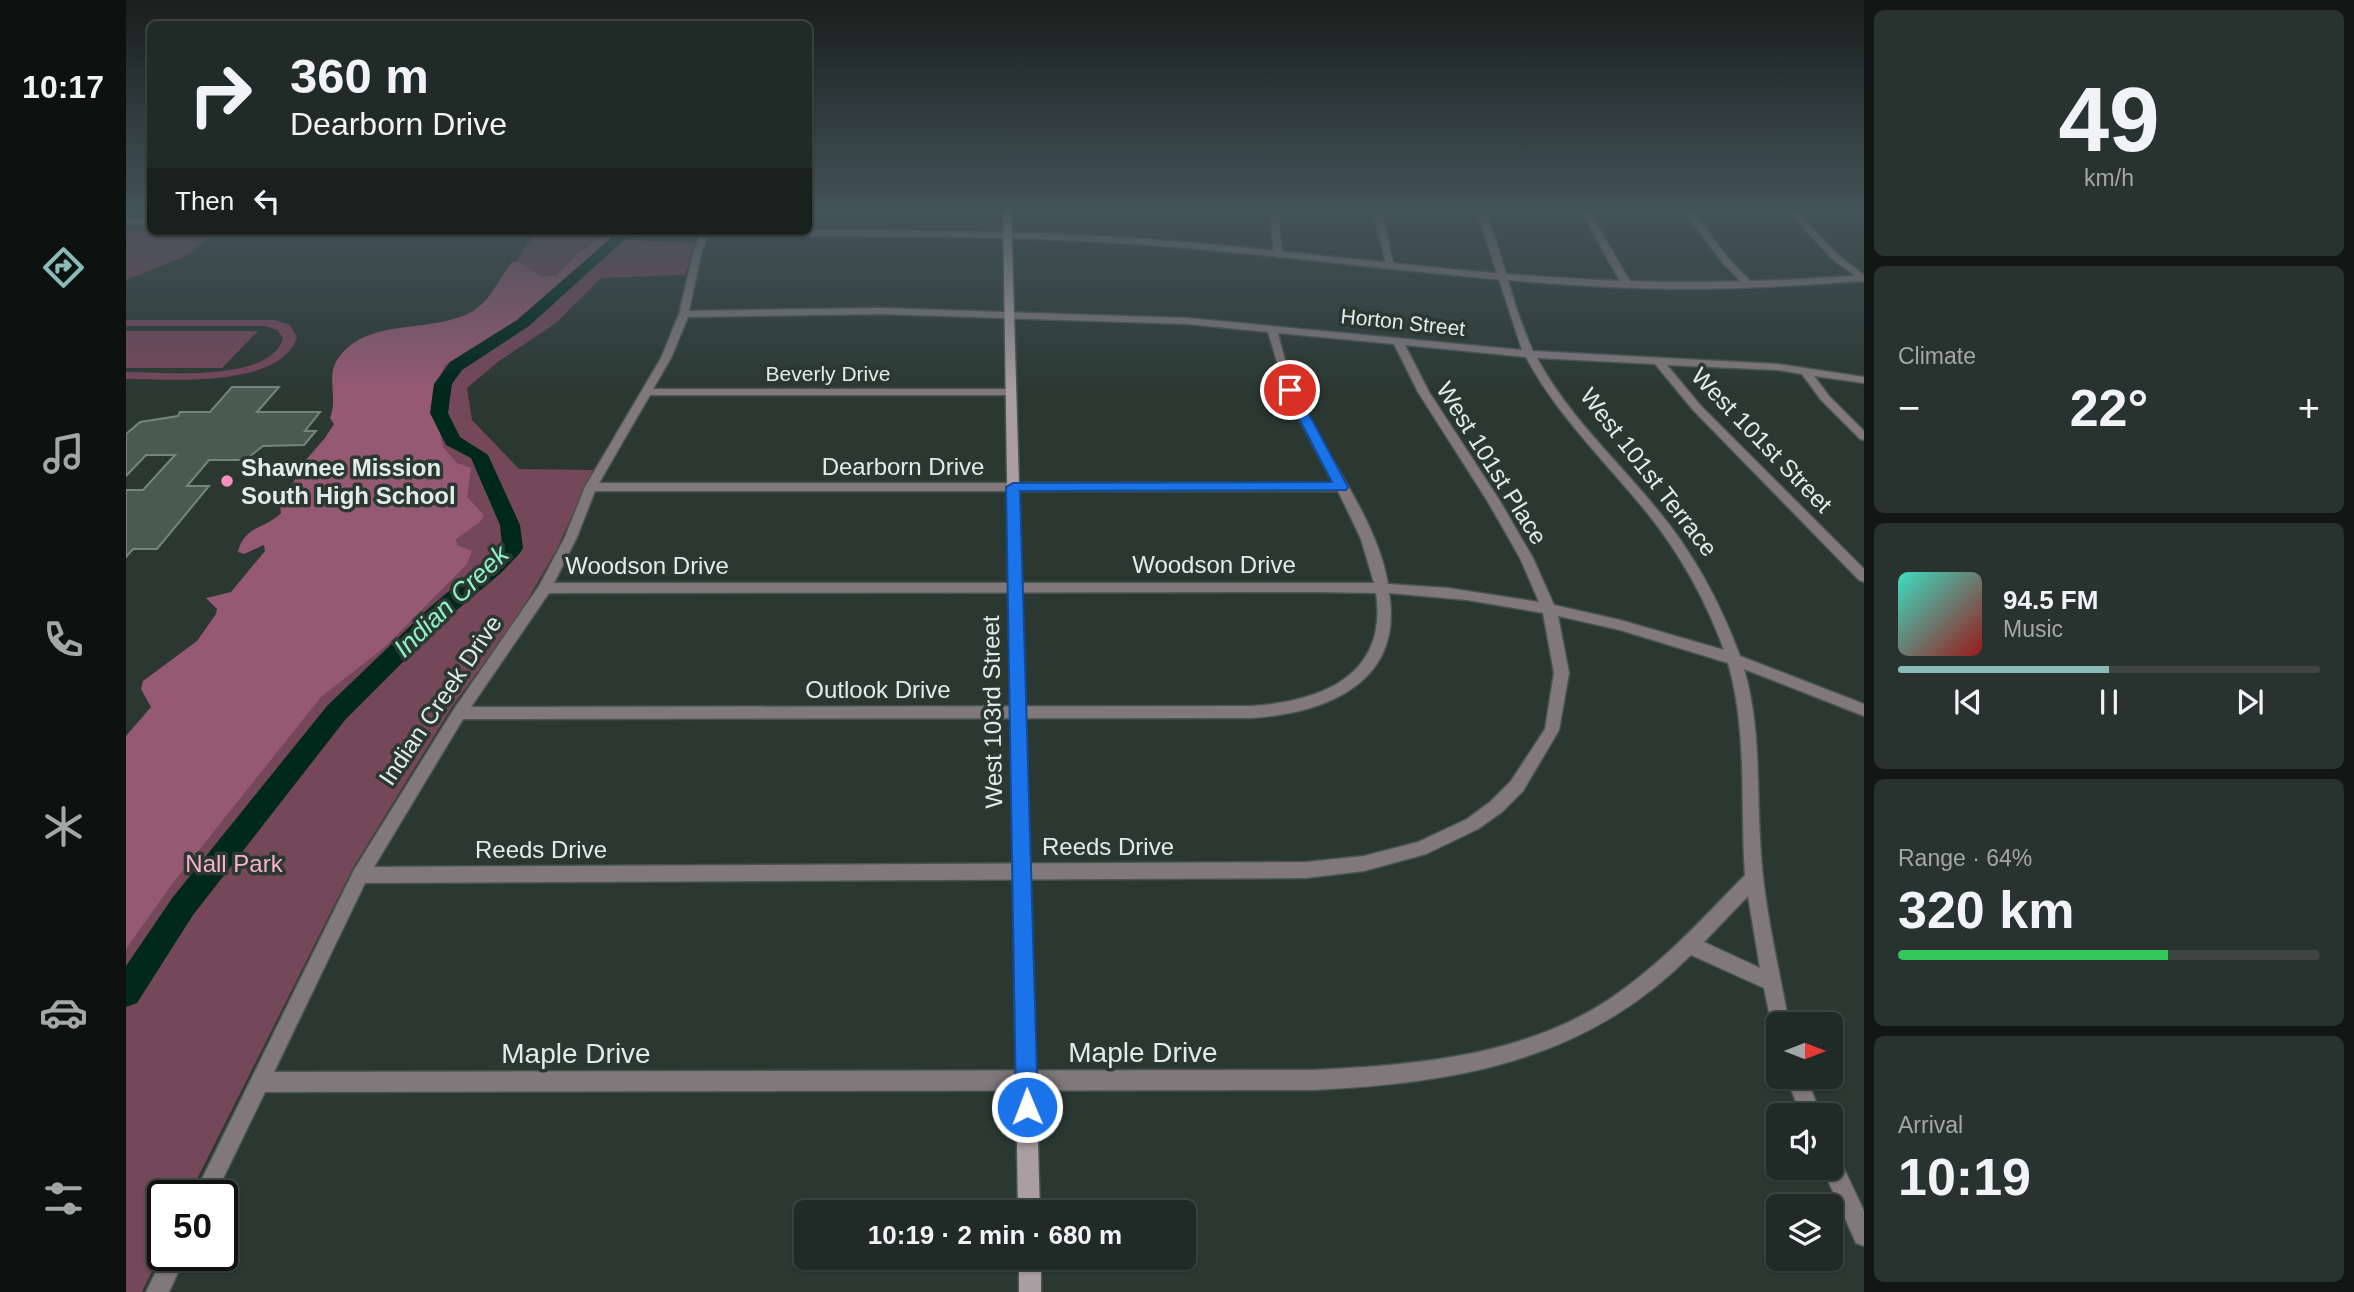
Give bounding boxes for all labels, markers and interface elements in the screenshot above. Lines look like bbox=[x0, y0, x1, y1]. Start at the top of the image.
icon: right bbox=[175, 49, 266, 140]
text: 360 m bbox=[290, 49, 429, 103]
text: 10:17 bbox=[22, 69, 104, 105]
text: 49 bbox=[2058, 69, 2160, 170]
text: Dearborn Drive bbox=[290, 106, 507, 142]
text: km/h bbox=[2084, 165, 2134, 191]
icon: left bbox=[248, 182, 286, 220]
text: Then bbox=[175, 186, 234, 216]
icon: directions bbox=[39, 243, 88, 292]
street label: Horton Street bbox=[1340, 304, 1466, 340]
text: Climate bbox=[1898, 343, 1976, 369]
pin bbox=[1260, 360, 1320, 420]
street label: Beverly Drive bbox=[766, 362, 890, 385]
street label: West 101st Street bbox=[1686, 362, 1838, 518]
icon: arrive bbox=[1271, 371, 1309, 409]
street label: West 101st Place bbox=[1431, 377, 1553, 549]
text: 22° bbox=[2070, 379, 2148, 437]
street label: West 101st Terrace bbox=[1575, 383, 1723, 561]
text: − bbox=[1898, 387, 1920, 429]
text: + bbox=[2298, 387, 2320, 429]
icon: music bbox=[39, 429, 88, 478]
street label: Dearborn Drive bbox=[822, 453, 984, 480]
place label: Shawnee Mission South High School bbox=[241, 454, 456, 509]
marker: Shawnee Mission South High School bbox=[219, 473, 235, 489]
water label: Indian Creek bbox=[388, 538, 516, 663]
street label: Woodson Drive bbox=[1132, 551, 1296, 578]
street label: Woodson Drive bbox=[565, 552, 729, 579]
text: 94.5 FM bbox=[2003, 585, 2098, 615]
street label: Indian Creek Drive bbox=[373, 610, 507, 790]
icon: phone bbox=[39, 615, 88, 664]
street label: West 103rd Street bbox=[977, 615, 1007, 809]
text: Music bbox=[2003, 616, 2063, 642]
street label: Outlook Drive bbox=[805, 676, 951, 703]
icon: previous bbox=[1949, 683, 1987, 721]
icon: pause bbox=[2090, 683, 2128, 721]
icon: next bbox=[2231, 683, 2269, 721]
icon: climate bbox=[39, 802, 88, 851]
street label: Reeds Drive bbox=[1042, 833, 1174, 860]
street label: Reeds Drive bbox=[475, 836, 607, 863]
text: Range · 64% bbox=[1898, 845, 2032, 871]
park label: Nall Park bbox=[185, 850, 284, 877]
text: 320 km bbox=[1898, 881, 2074, 939]
icon: car bbox=[39, 988, 88, 1037]
north arrow bbox=[1766, 1012, 1843, 1088]
map controls bbox=[1766, 1012, 1843, 1271]
street label: Maple Drive bbox=[1068, 1037, 1218, 1068]
street label: Maple Drive bbox=[501, 1038, 651, 1069]
position arrow bbox=[990, 1070, 1064, 1144]
button: sound bbox=[1766, 1103, 1843, 1180]
text: Arrival bbox=[1898, 1112, 1963, 1138]
text: 10:19 bbox=[1898, 1148, 2031, 1206]
icon: filters bbox=[39, 1174, 88, 1223]
speed limit sign: 50 bbox=[147, 1180, 238, 1271]
button: layers bbox=[1766, 1194, 1843, 1271]
text: 10:19 · 2 min · 680 m bbox=[868, 1220, 1122, 1250]

